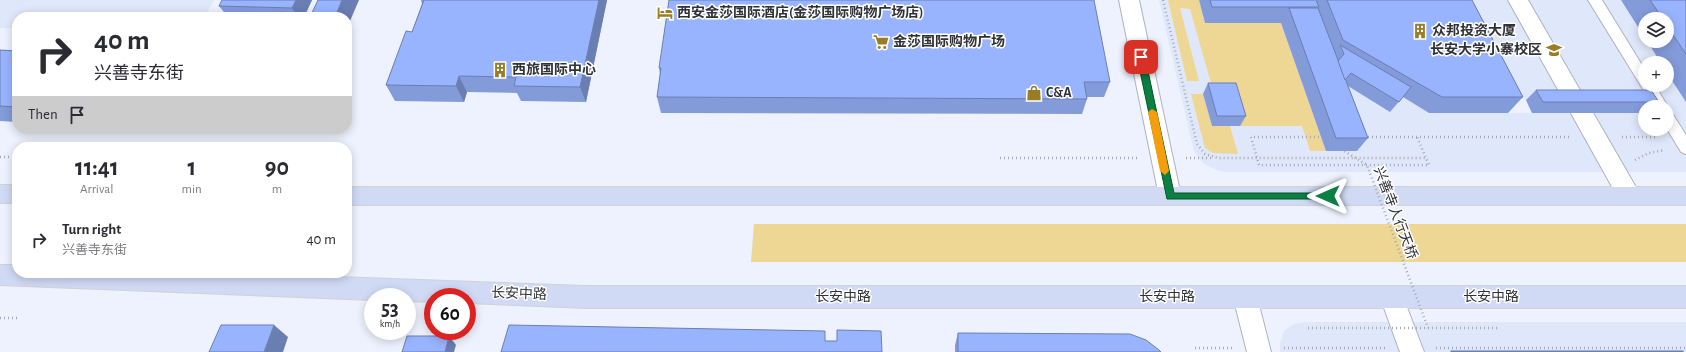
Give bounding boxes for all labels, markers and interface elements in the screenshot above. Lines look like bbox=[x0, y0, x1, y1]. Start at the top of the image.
hotel icon: 西安金莎国际酒店(金莎国际购物广场店) bbox=[656, 4, 674, 22]
place label: 西安金莎国际酒店(金莎国际购物广场店) bbox=[677, 4, 923, 20]
map controls bbox=[1638, 12, 1674, 136]
button: layers bbox=[1638, 12, 1674, 48]
building icon: 众邦投资大厦 bbox=[1411, 22, 1429, 40]
place label: 众邦投资大厦 bbox=[1432, 22, 1516, 38]
text: 40 m bbox=[94, 27, 150, 55]
icon: right bbox=[28, 28, 80, 80]
supermarket icon: 金莎国际购物广场 bbox=[872, 33, 890, 51]
place label: 金莎国际购物广场 bbox=[893, 33, 1005, 49]
pin bbox=[1124, 40, 1158, 74]
place label: 长安大学小寨校区 bbox=[1430, 41, 1542, 57]
school or university icon: 长安大学小寨校区 bbox=[1545, 41, 1563, 59]
icon: arrive bbox=[1130, 46, 1152, 68]
button: + bbox=[1638, 56, 1674, 92]
building icon: 西旅国际中心 bbox=[491, 61, 509, 79]
place label: 西旅国际中心 bbox=[512, 62, 596, 77]
text: 兴善寺东街 bbox=[94, 65, 184, 83]
shop icon: C&A bbox=[1025, 84, 1043, 102]
place label: C&A bbox=[1046, 86, 1072, 100]
button: − bbox=[1638, 100, 1674, 136]
icon: arrive bbox=[66, 104, 88, 126]
text: Then bbox=[28, 107, 58, 122]
text: 11:41 bbox=[75, 156, 119, 180]
text: 1 bbox=[187, 156, 196, 180]
text: 90 bbox=[265, 156, 289, 180]
street label: 兴善寺人行天桥 bbox=[1371, 164, 1420, 261]
position arrow bbox=[1307, 175, 1349, 217]
text: Arrival bbox=[80, 183, 114, 196]
text: min bbox=[182, 183, 202, 196]
text: m bbox=[272, 183, 282, 196]
text: Turn right bbox=[62, 222, 121, 237]
icon: right bbox=[28, 229, 50, 251]
text: 40 m bbox=[306, 232, 336, 247]
text: 兴善寺东街 bbox=[62, 244, 127, 257]
street label: 长安中路 bbox=[491, 285, 547, 302]
speed limit sign: 60 bbox=[424, 288, 476, 340]
street label: 长安中路 bbox=[815, 289, 871, 304]
street label: 长安中路 bbox=[1139, 289, 1195, 304]
street label: 长安中路 bbox=[1463, 289, 1519, 304]
text: 53 bbox=[381, 299, 399, 319]
text: km/h bbox=[380, 319, 400, 329]

